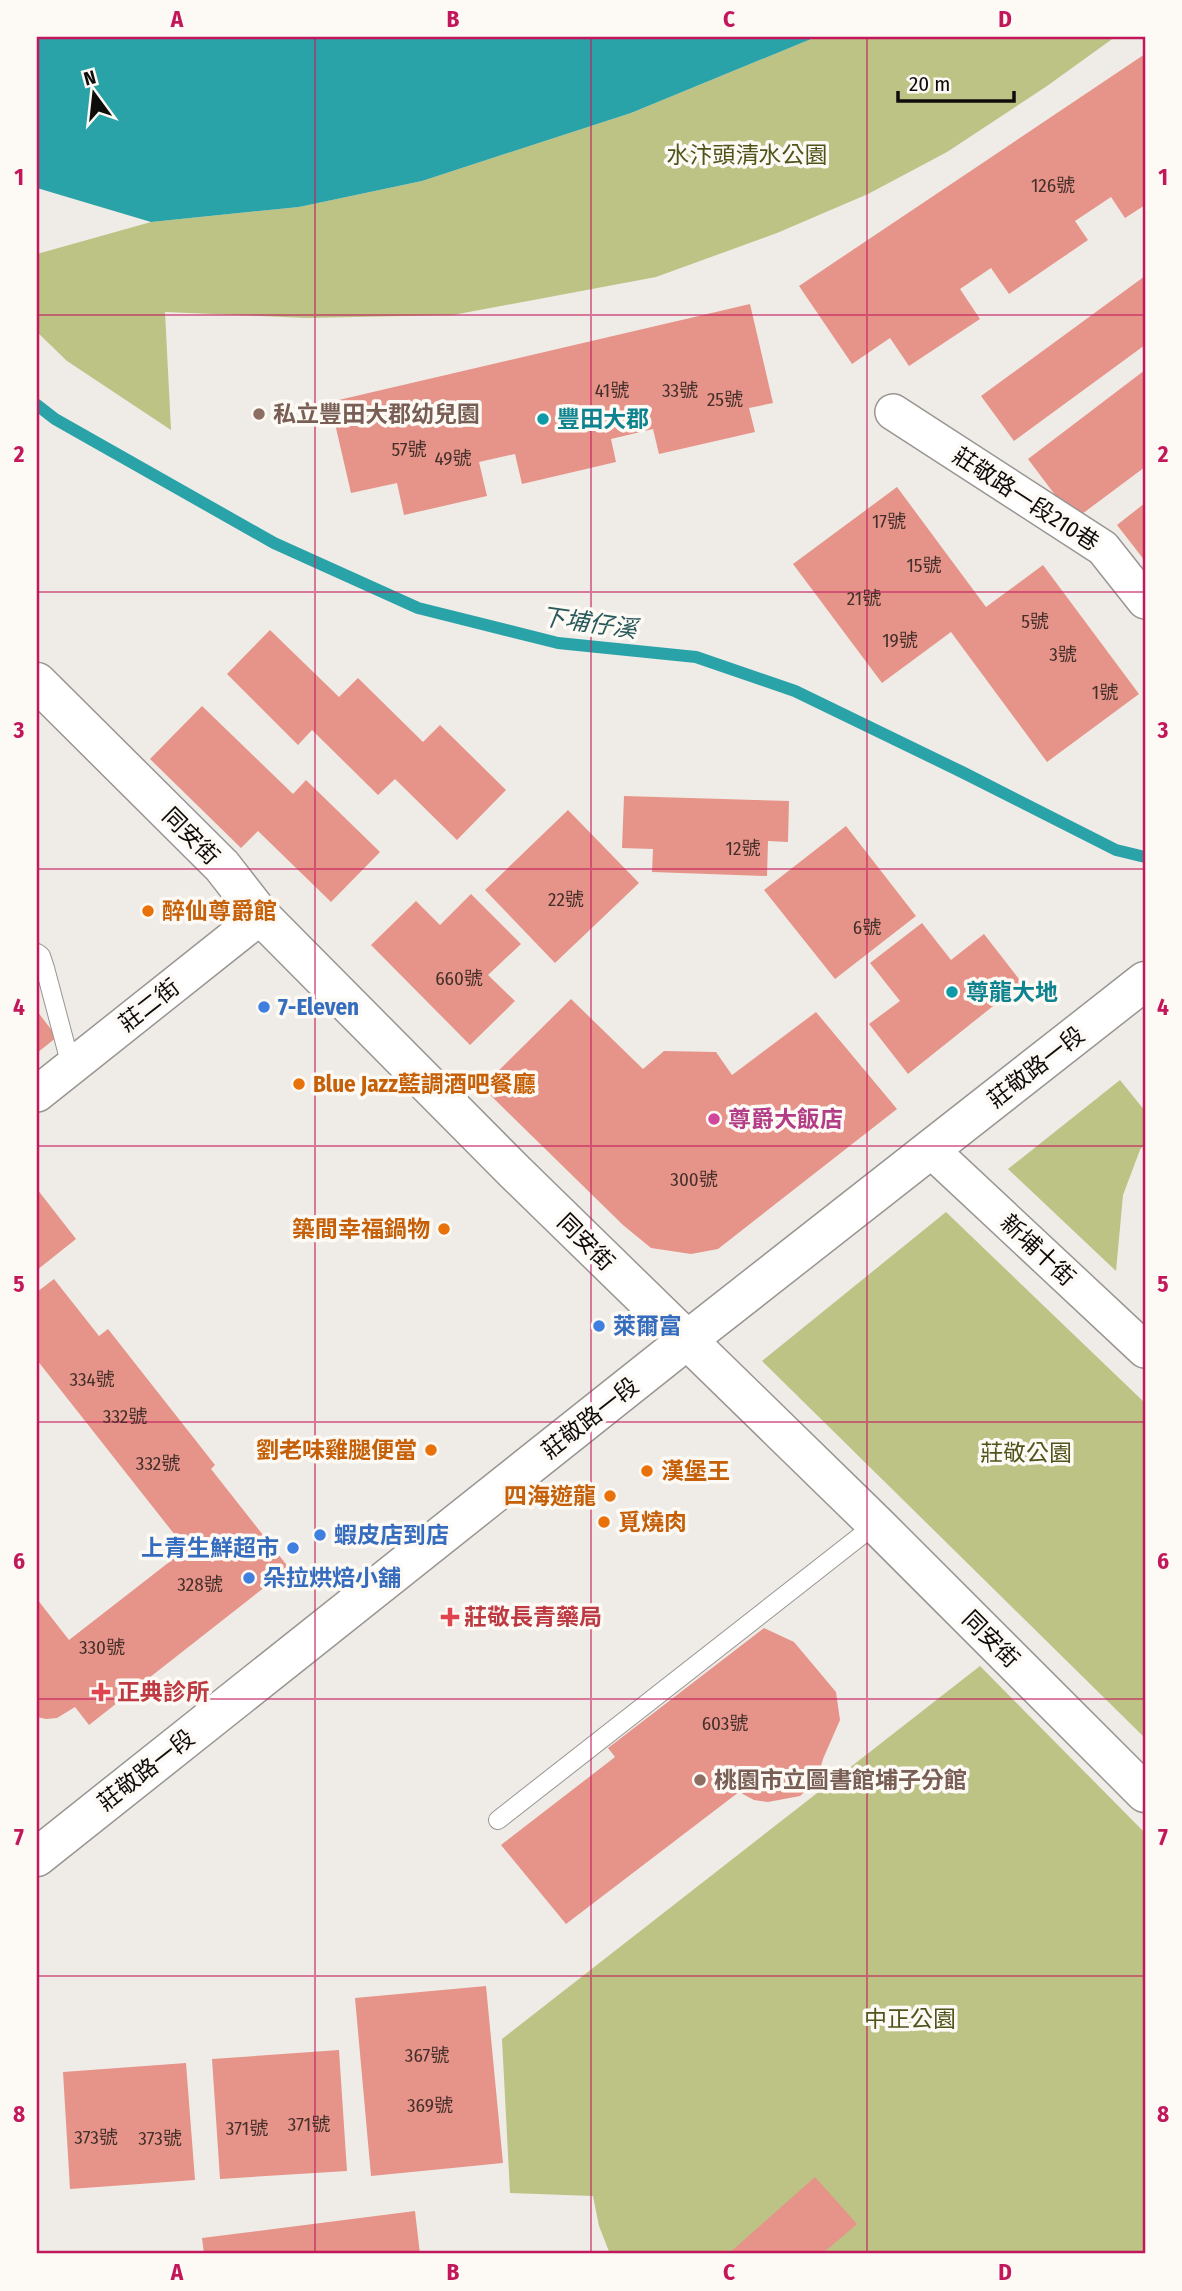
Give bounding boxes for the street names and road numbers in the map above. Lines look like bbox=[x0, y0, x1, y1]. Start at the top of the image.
street label: 莊敬路一段210巷 bbox=[948, 441, 1104, 557]
street label: 同安街 bbox=[157, 802, 225, 870]
street label: 莊二街 bbox=[113, 973, 185, 1037]
street label: 莊敬路一段 bbox=[982, 1021, 1090, 1113]
street label: 同安街 bbox=[552, 1208, 620, 1276]
street label: 新埔十街 bbox=[995, 1208, 1081, 1292]
street label: 莊敬路一段 bbox=[536, 1372, 644, 1464]
street label: 同安街 bbox=[957, 1605, 1025, 1673]
street label: 莊敬路一段 bbox=[92, 1724, 200, 1816]

